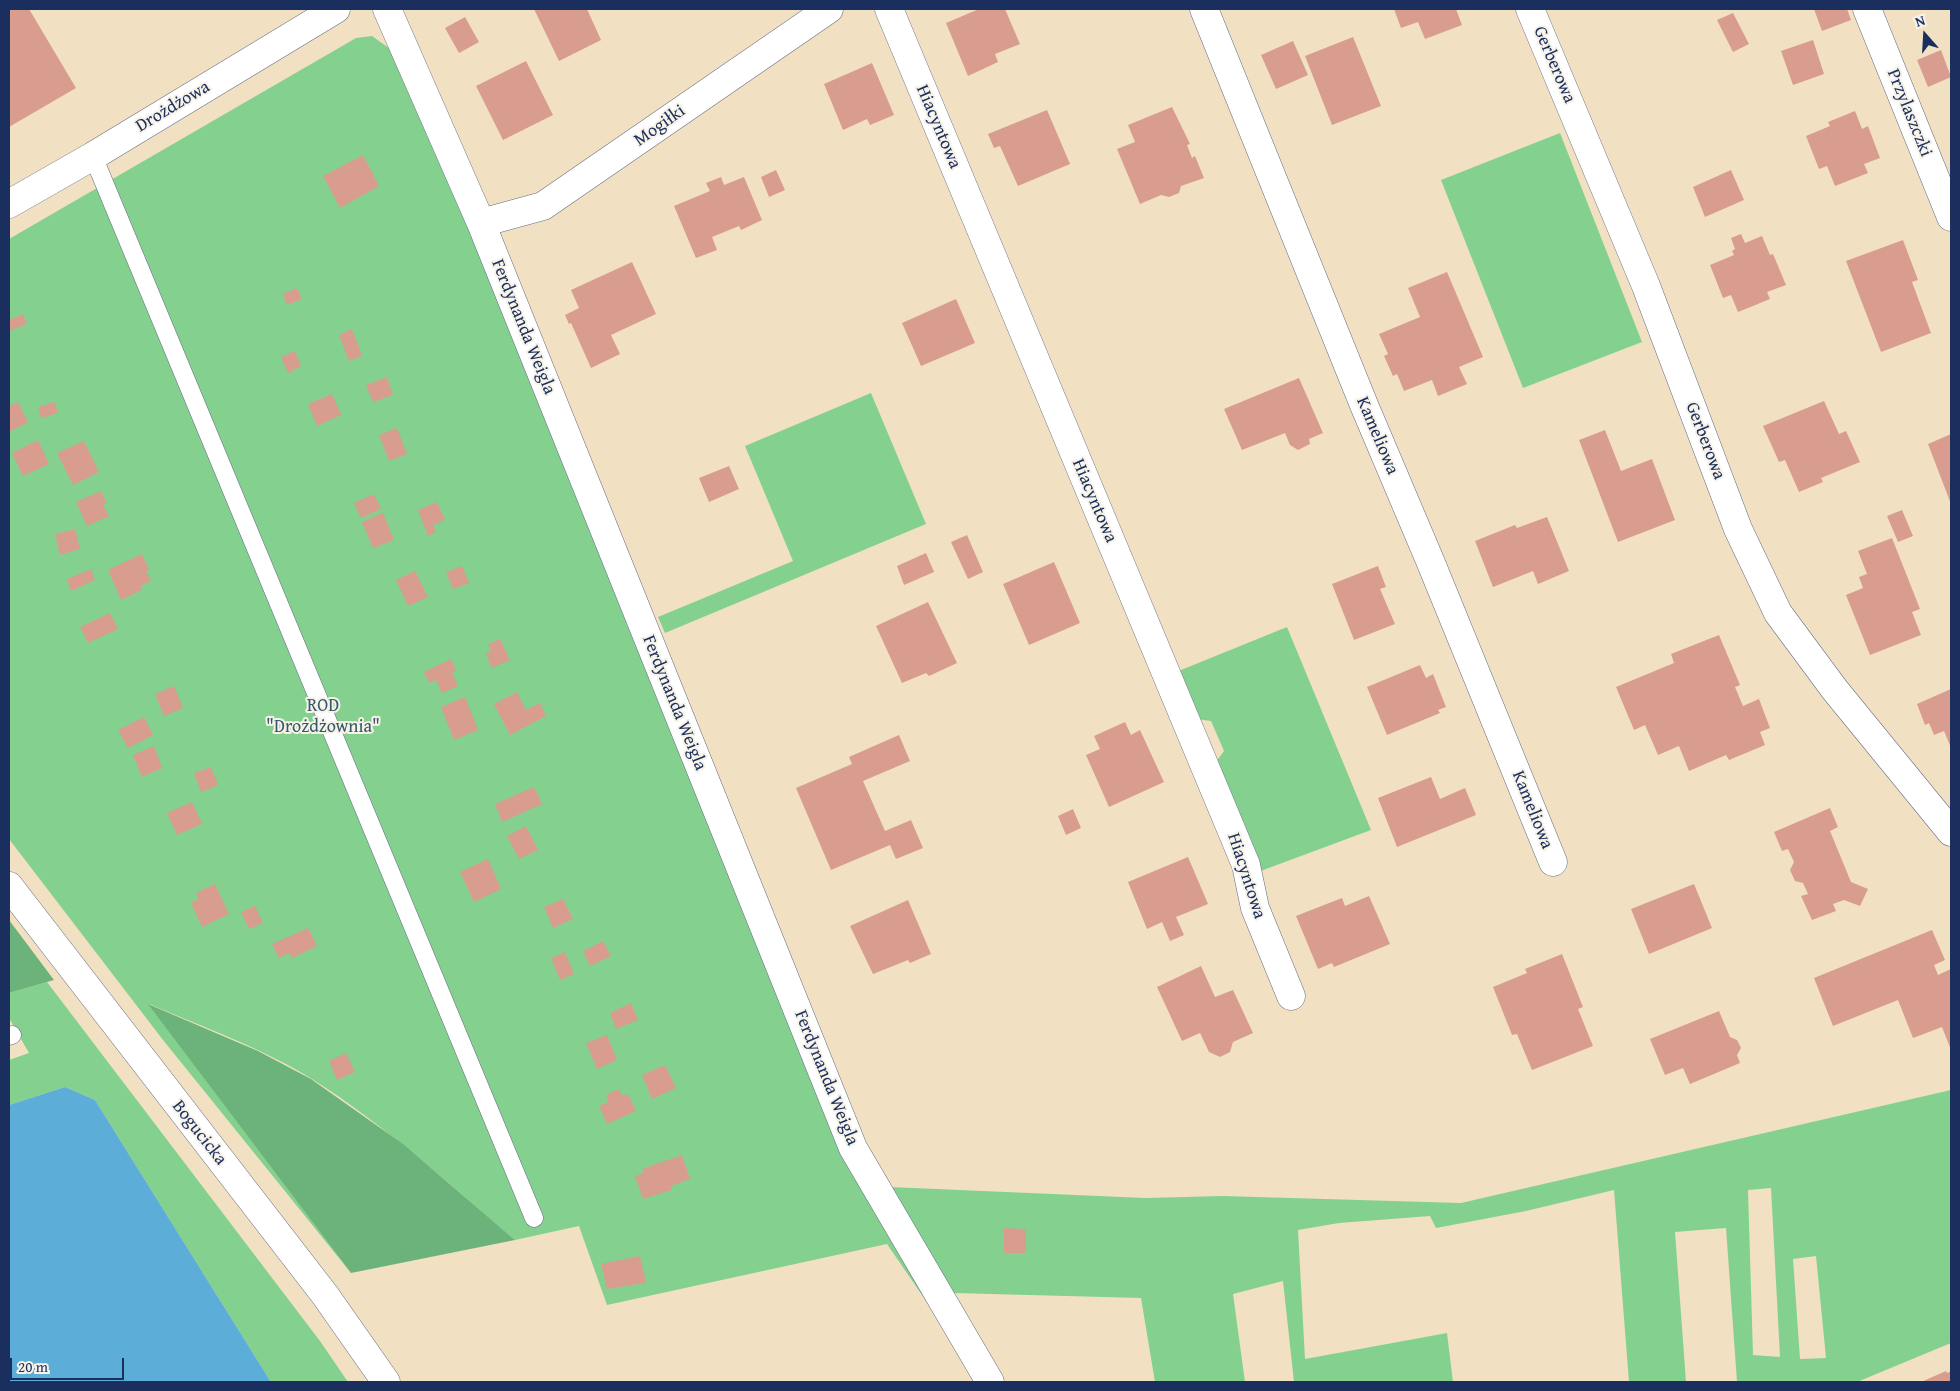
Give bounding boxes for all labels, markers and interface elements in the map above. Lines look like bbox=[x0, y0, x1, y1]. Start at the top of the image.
north arrow bbox=[1900, 10, 1950, 60]
text: N bbox=[1912, 10, 1928, 32]
street label: Gerberowa bbox=[1528, 23, 1580, 107]
street label: Przylaszczki bbox=[1882, 66, 1936, 160]
street label: Drożdżowa bbox=[132, 76, 214, 138]
street label: Hiacyntowa bbox=[911, 82, 965, 172]
street label: Mogiłki bbox=[630, 101, 690, 151]
street label: Ferdynanda Weigla bbox=[486, 256, 560, 398]
street label: Kameliowa bbox=[1351, 394, 1403, 478]
street label: Gerberowa bbox=[1680, 399, 1730, 483]
street label: Hiacyntowa bbox=[1067, 456, 1121, 546]
street label: Ferdynanda Weigla bbox=[637, 632, 711, 774]
park label: ROD "Drożdżownia" bbox=[266, 695, 380, 738]
street label: Kameliowa bbox=[1507, 768, 1557, 852]
street label: Hiacyntowa bbox=[1222, 830, 1270, 922]
street label: Ferdynanda Weigla bbox=[789, 1007, 863, 1149]
street label: Bogucicka bbox=[167, 1096, 231, 1170]
scale bar bbox=[12, 1348, 126, 1380]
text: 20 m bbox=[18, 1356, 48, 1377]

